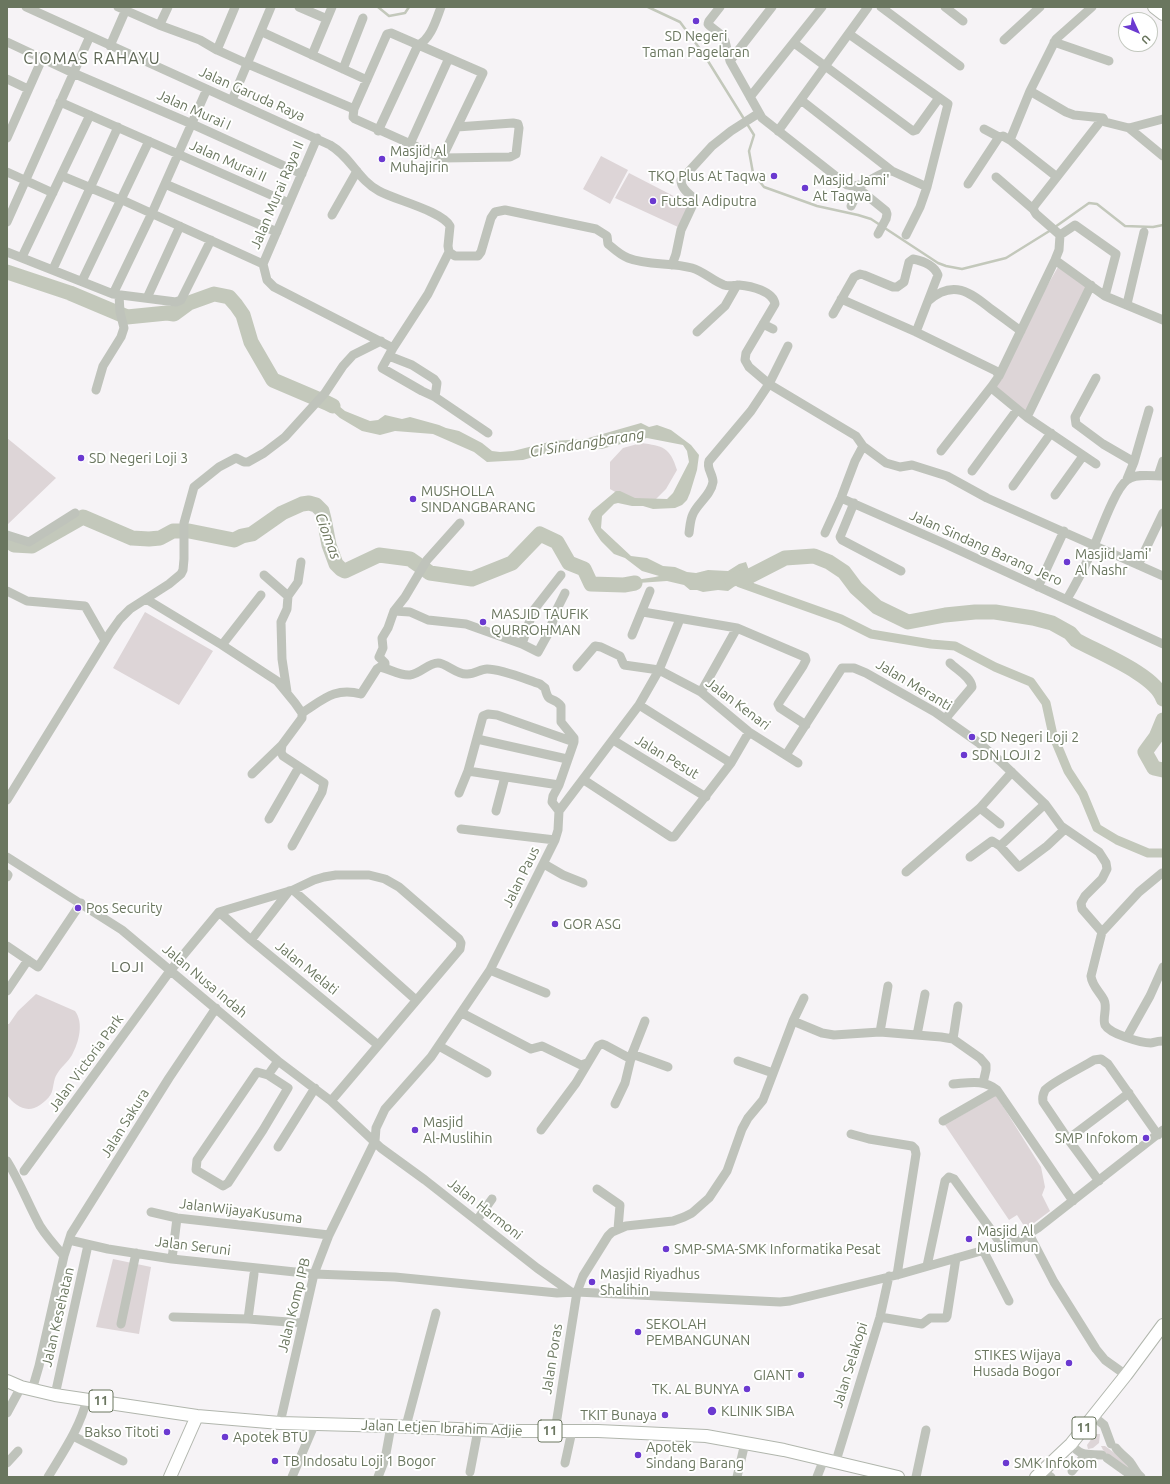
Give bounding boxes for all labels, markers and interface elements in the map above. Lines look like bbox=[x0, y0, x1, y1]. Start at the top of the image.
north arrow bbox=[1118, 12, 1158, 52]
marker: SD Negeri Taman Pagelaran bbox=[691, 16, 701, 26]
place label: SD Negeri Taman Pagelaran bbox=[642, 28, 750, 60]
text: U bbox=[1139, 33, 1153, 47]
district label: CIOMAS RAHAYU bbox=[23, 49, 161, 69]
street label: Jalan Garuda Raya bbox=[196, 63, 308, 125]
street label: Jalan Murai I bbox=[154, 86, 234, 134]
street label: Jalan Murai II bbox=[187, 137, 269, 185]
street label: Jalan Murai Raya II bbox=[247, 139, 307, 251]
place label: Masjid Al Muhajirin bbox=[390, 143, 449, 176]
marker: Masjid Al Muhajirin bbox=[377, 154, 387, 164]
place label: TKQ Plus At Taqwa bbox=[648, 168, 766, 184]
marker: TKQ Plus At Taqwa bbox=[769, 171, 779, 181]
place label: Masjid Jami' At Taqwa bbox=[813, 172, 890, 204]
marker: Masjid Jami' At Taqwa bbox=[800, 183, 810, 193]
place label: Futsal Adiputra bbox=[661, 193, 757, 209]
marker: Futsal Adiputra bbox=[648, 196, 658, 206]
water label: Ci Sindangbarang bbox=[528, 425, 646, 461]
place label: SD Negeri Loji 3 bbox=[89, 450, 188, 466]
marker: SD Negeri Loji 3 bbox=[76, 453, 86, 463]
place label: MUSHOLLA SINDANGBARANG bbox=[421, 483, 536, 516]
marker: MUSHOLLA SINDANGBARANG bbox=[408, 494, 418, 504]
street label: Jalan Sindang Barang Jero bbox=[907, 507, 1065, 589]
water label: Ciomas bbox=[311, 510, 345, 562]
place label: Masjid Jami' Al Nashr bbox=[1075, 546, 1152, 578]
marker: Masjid Jami' Al Nashr bbox=[1062, 557, 1072, 567]
place label: MASJID TAUFIK QURROHMAN bbox=[491, 606, 589, 638]
marker: MASJID TAUFIK QURROHMAN bbox=[478, 617, 488, 627]
street label: Jalan Meranti bbox=[873, 656, 955, 714]
street label: Jalan Kenari bbox=[703, 674, 773, 734]
place label: SD Negeri Loji 2 bbox=[980, 729, 1079, 745]
street label: Jalan Pesut bbox=[632, 731, 702, 783]
marker: SD Negeri Loji 2 bbox=[967, 732, 977, 742]
place label: SDN LOJI 2 bbox=[972, 747, 1041, 763]
marker: SDN LOJI 2 bbox=[959, 750, 969, 760]
street label: Jalan Paus bbox=[499, 844, 543, 910]
place label: Pos Security bbox=[86, 900, 162, 916]
marker: Pos Security bbox=[73, 903, 83, 913]
place label: GOR ASG bbox=[563, 916, 621, 932]
marker: GOR ASG bbox=[550, 919, 560, 929]
street label: Jalan Melati bbox=[272, 938, 342, 998]
street label: Jalan Nusa Indah bbox=[159, 941, 251, 1021]
district label: LOJI bbox=[111, 958, 145, 976]
street label: Jalan Victoria Park bbox=[45, 1011, 127, 1115]
street label: Jalan Sakura bbox=[97, 1085, 153, 1161]
place label: Masjid Al-Muslihin bbox=[423, 1114, 493, 1146]
marker: Masjid Al-Muslihin bbox=[410, 1125, 420, 1135]
place label: SMP Infokom bbox=[1055, 1130, 1138, 1146]
marker: SMP Infokom bbox=[1141, 1133, 1151, 1143]
street label: Jalan Harmoni bbox=[444, 1175, 526, 1243]
street label: JalanWijayaKusuma bbox=[178, 1195, 304, 1227]
place label: Masjid Al Muslimun bbox=[977, 1223, 1038, 1256]
street label: Jalan Seruni bbox=[154, 1233, 232, 1259]
marker: Masjid Al Muslimun bbox=[964, 1234, 974, 1244]
place label: SMP-SMA-SMK Informatika Pesat bbox=[674, 1241, 880, 1257]
marker: SMP-SMA-SMK Informatika Pesat bbox=[661, 1244, 671, 1254]
street label: Jalan Komp IPB bbox=[274, 1256, 314, 1354]
street label: Jalan Kesehatan bbox=[38, 1265, 78, 1369]
place label: Masjid Riyadhus Shalihin bbox=[600, 1266, 700, 1298]
marker: Masjid Riyadhus Shalihin bbox=[587, 1277, 597, 1287]
place label: SEKOLAH PEMBANGUNAN bbox=[646, 1316, 750, 1348]
street label: Jalan Selakopi bbox=[829, 1320, 871, 1410]
street label: Jalan Poras bbox=[538, 1323, 566, 1395]
marker: SEKOLAH PEMBANGUNAN bbox=[633, 1327, 643, 1337]
place label: STIKES Wijaya Husada Bogor bbox=[973, 1347, 1061, 1380]
marker: STIKES Wijaya Husada Bogor bbox=[1064, 1358, 1074, 1368]
place label: GIANT bbox=[753, 1367, 793, 1383]
marker: GIANT bbox=[796, 1370, 806, 1380]
place label: TK. AL BUNYA bbox=[652, 1381, 739, 1397]
marker: TK. AL BUNYA bbox=[742, 1384, 752, 1394]
road number: 11 bbox=[89, 1390, 113, 1412]
place label: KLINIK SIBA bbox=[721, 1403, 794, 1419]
marker: KLINIK SIBA bbox=[706, 1405, 718, 1417]
place label: TKIT Bunaya bbox=[580, 1407, 657, 1423]
marker: TKIT Bunaya bbox=[660, 1410, 670, 1420]
street label: Jalan Letjen Ibrahim Adjie bbox=[361, 1417, 523, 1439]
road number: 11 bbox=[1072, 1417, 1096, 1439]
road number: 11 bbox=[538, 1420, 562, 1442]
place label: Bakso Titoti bbox=[84, 1424, 159, 1440]
marker: Bakso Titoti bbox=[162, 1427, 172, 1437]
place label: Apotek BTU bbox=[233, 1429, 308, 1445]
marker: Apotek BTU bbox=[220, 1432, 230, 1442]
place label: Apotek Sindang Barang bbox=[646, 1439, 744, 1472]
marker: Apotek Sindang Barang bbox=[633, 1450, 643, 1460]
place label: TB Indosatu Loji 1 Bogor bbox=[283, 1453, 436, 1469]
place label: SMK Infokom bbox=[1014, 1455, 1097, 1471]
marker: TB Indosatu Loji 1 Bogor bbox=[270, 1456, 280, 1466]
marker: SMK Infokom bbox=[1001, 1458, 1011, 1468]

